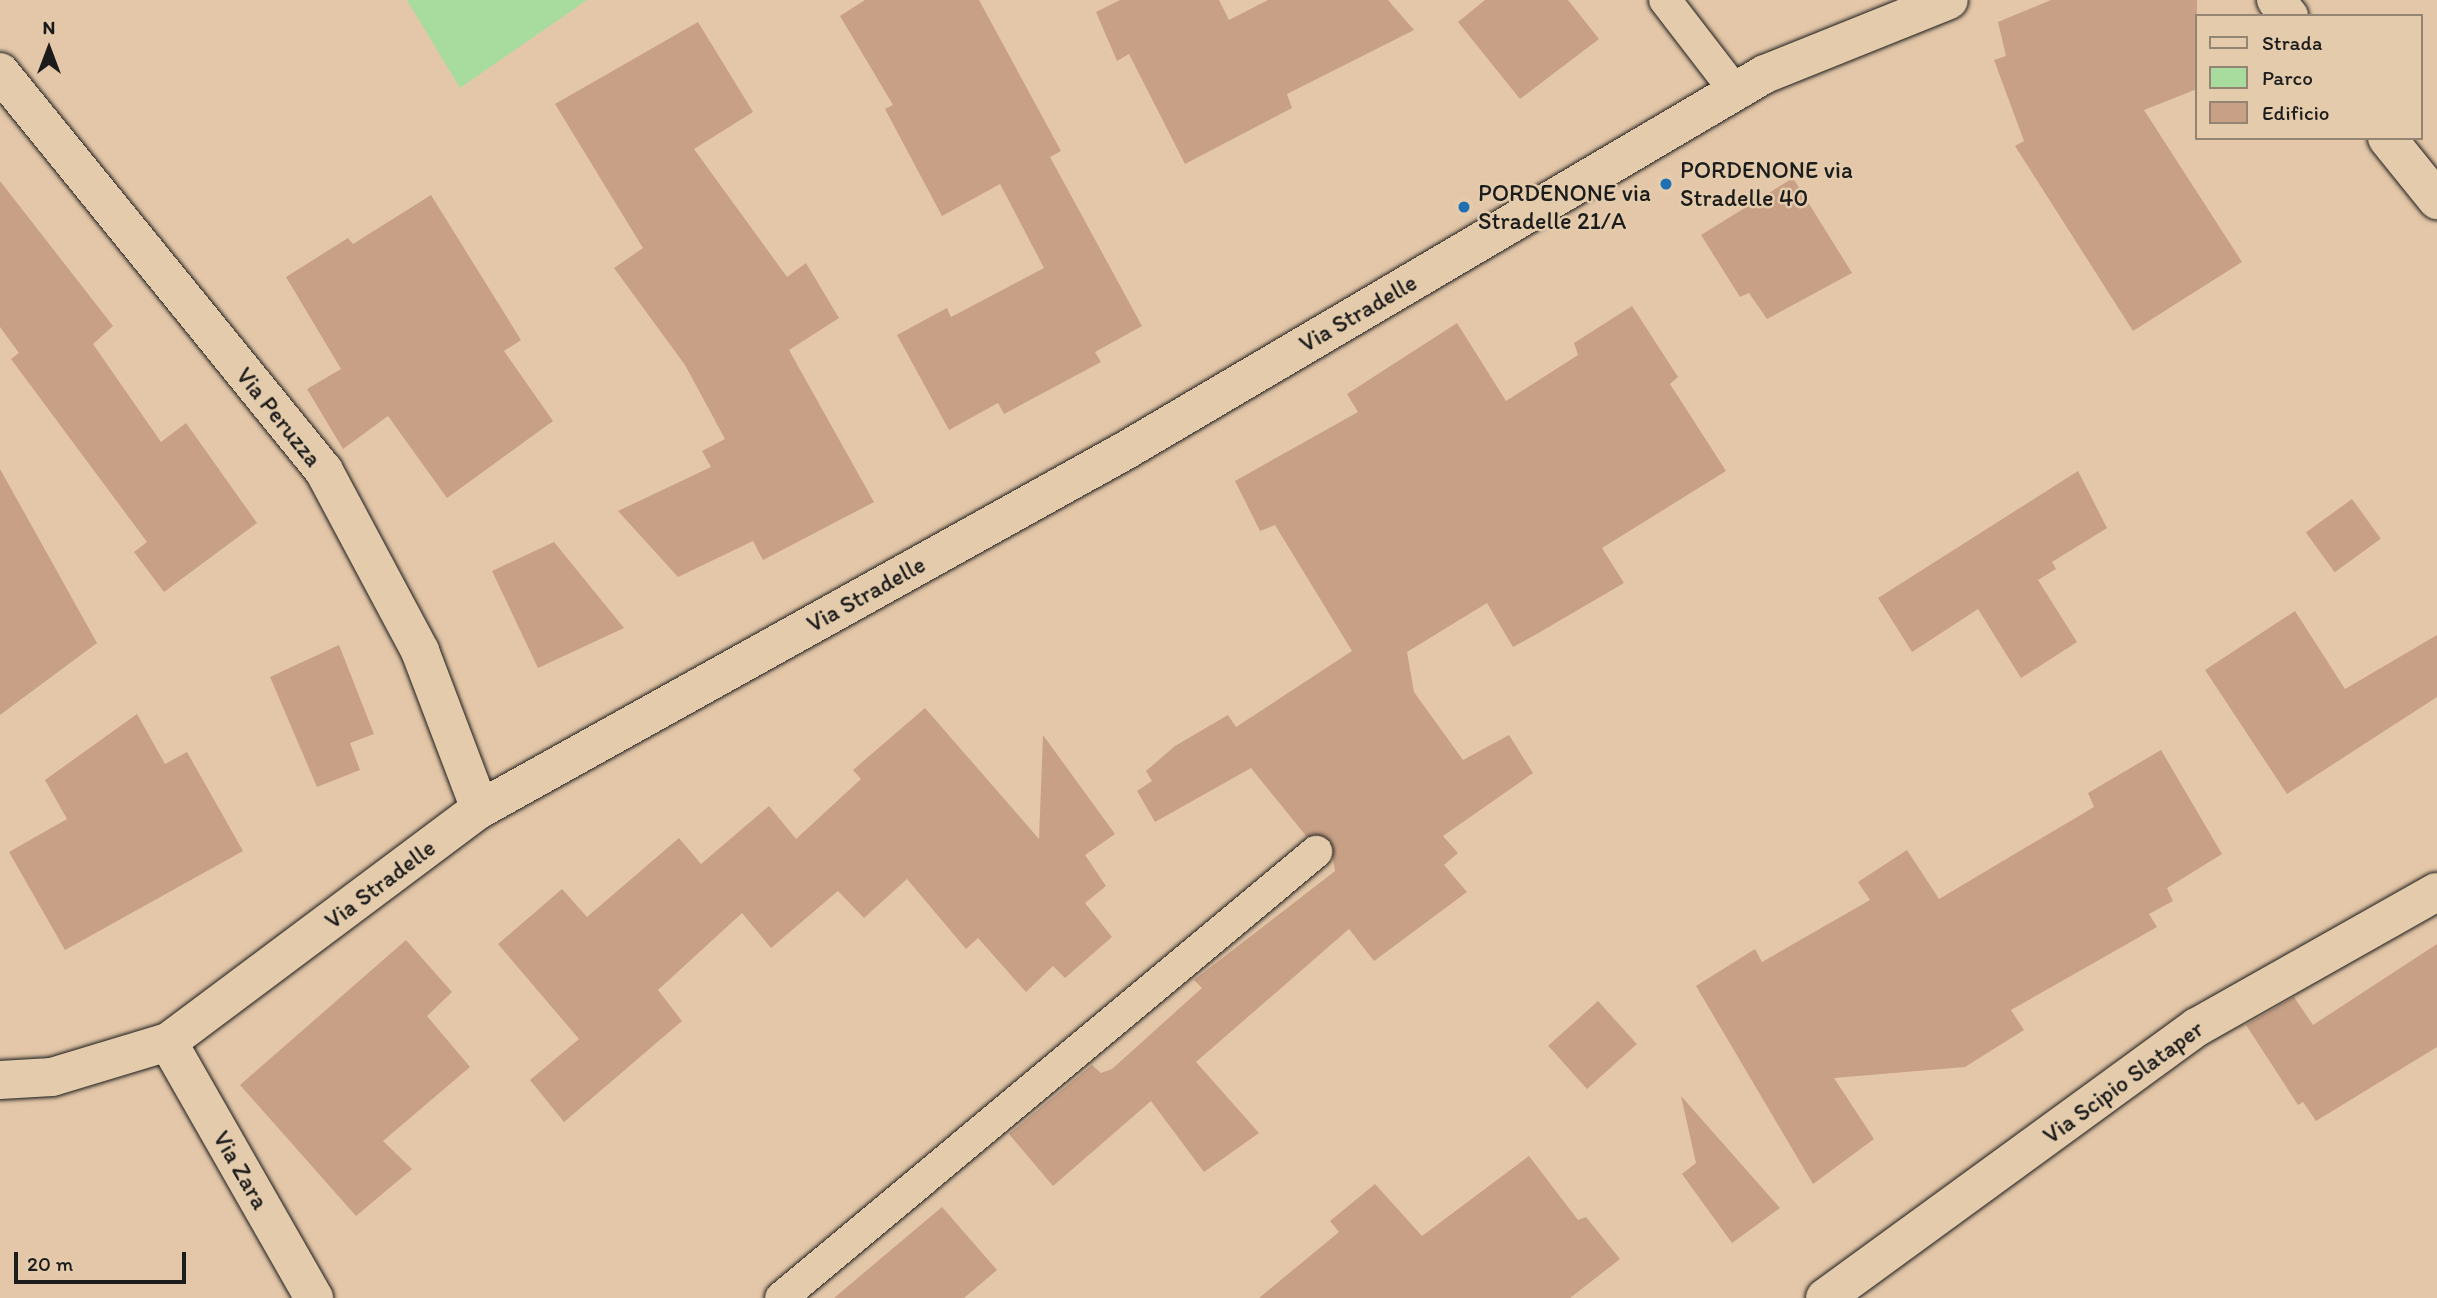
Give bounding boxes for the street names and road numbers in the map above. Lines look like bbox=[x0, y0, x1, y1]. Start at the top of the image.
street label: Via Stradelle bbox=[1294, 268, 1422, 358]
street label: Via Peruzza bbox=[230, 362, 328, 472]
street label: Via Stradelle bbox=[802, 550, 930, 638]
street label: Via Stradelle bbox=[319, 833, 441, 935]
street label: Via Scipio Slataper bbox=[2037, 1014, 2209, 1150]
street label: Via Zara bbox=[207, 1126, 275, 1214]

